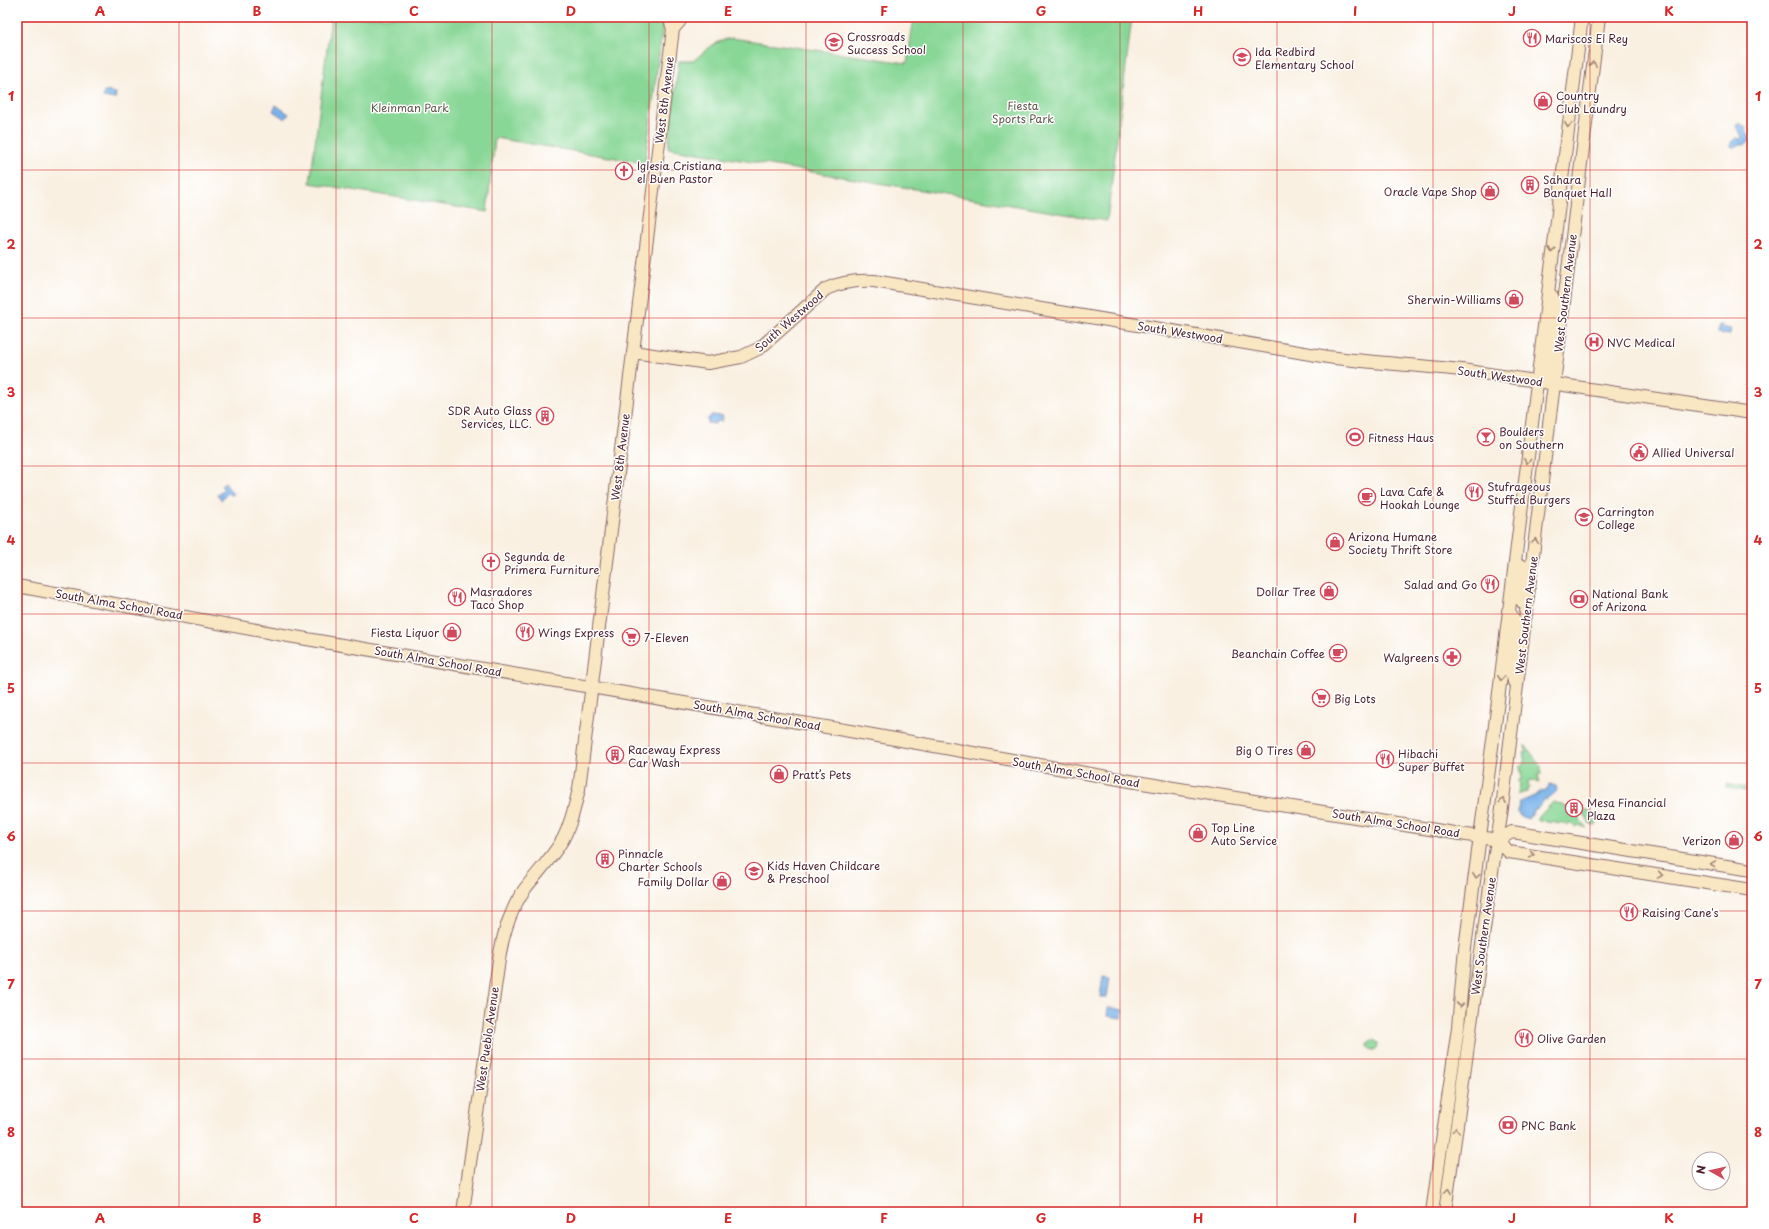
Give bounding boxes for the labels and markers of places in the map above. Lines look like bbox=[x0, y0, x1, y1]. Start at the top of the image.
place label: Crossroads Success School bbox=[847, 28, 926, 58]
restaurant icon: Mariscos El Rey bbox=[1522, 28, 1542, 48]
place label: Mariscos El Rey bbox=[1545, 30, 1628, 47]
school or university icon: Crossroads Success School bbox=[824, 32, 844, 52]
place label: Ida Redbird Elementary School bbox=[1255, 43, 1354, 73]
school or university icon: Ida Redbird Elementary School bbox=[1232, 47, 1252, 67]
place label: Country Club Laundry bbox=[1556, 87, 1627, 117]
shop icon: Country Club Laundry bbox=[1533, 91, 1553, 111]
place label: Iglesia Cristiana el Buen Pastor bbox=[637, 157, 722, 187]
church icon: Iglesia Cristiana el Buen Pastor bbox=[614, 161, 634, 181]
place label: Sahara Banquet Hall bbox=[1543, 171, 1612, 201]
building icon: Sahara Banquet Hall bbox=[1520, 175, 1540, 195]
shop icon: Oracle Vape Shop bbox=[1480, 181, 1500, 201]
place label: Oracle Vape Shop bbox=[1384, 183, 1477, 200]
shop icon: Sherwin-Williams bbox=[1504, 289, 1524, 309]
place label: Sherwin-Williams bbox=[1407, 291, 1501, 308]
hospital icon: NVC Medical bbox=[1584, 332, 1604, 352]
place label: NVC Medical bbox=[1607, 334, 1675, 351]
place label: SDR Auto Glass Services, LLC. bbox=[447, 402, 532, 432]
building icon: SDR Auto Glass Services, LLC. bbox=[535, 406, 555, 426]
place label: Boulders on Southern bbox=[1499, 423, 1564, 453]
sports icon: Fitness Haus bbox=[1345, 427, 1365, 447]
bar icon: Boulders on Southern bbox=[1476, 427, 1496, 447]
place label: Fitness Haus bbox=[1368, 429, 1434, 446]
public building icon: Allied Universal bbox=[1629, 442, 1649, 462]
place label: Allied Universal bbox=[1652, 444, 1734, 461]
place label: Stufrageous Stuffed Burgers bbox=[1487, 478, 1570, 508]
restaurant icon: Stufrageous Stuffed Burgers bbox=[1464, 482, 1484, 502]
place label: Lava Cafe & Hookah Lounge bbox=[1380, 483, 1460, 513]
cafe icon: Lava Cafe & Hookah Lounge bbox=[1357, 487, 1377, 507]
place label: Carrington College bbox=[1597, 503, 1654, 533]
school or university icon: Carrington College bbox=[1574, 507, 1594, 527]
place label: Arizona Humane Society Thrift Store bbox=[1348, 528, 1452, 558]
shop icon: Arizona Humane Society Thrift Store bbox=[1325, 532, 1345, 552]
place label: Segunda de Primera Furniture bbox=[504, 548, 599, 578]
church icon: Segunda de Primera Furniture bbox=[481, 552, 501, 572]
restaurant icon: Salad and Go bbox=[1480, 574, 1500, 594]
place label: Salad and Go bbox=[1404, 576, 1477, 593]
shop icon: Dollar Tree bbox=[1319, 581, 1339, 601]
place label: Masradores Taco Shop bbox=[470, 583, 532, 613]
place label: Dollar Tree bbox=[1256, 583, 1316, 600]
place label: National Bank of Arizona bbox=[1592, 585, 1669, 615]
restaurant icon: Masradores Taco Shop bbox=[447, 587, 467, 607]
bank icon: National Bank of Arizona bbox=[1569, 589, 1589, 609]
shop icon: Fiesta Liquor bbox=[442, 622, 462, 642]
restaurant icon: Wings Express bbox=[515, 622, 535, 642]
place label: Fiesta Liquor bbox=[371, 624, 440, 641]
place label: Wings Express bbox=[538, 624, 614, 641]
supermarket icon: 7-Eleven bbox=[621, 627, 641, 647]
place label: 7-Eleven bbox=[644, 629, 689, 646]
cafe icon: Beanchain Coffee bbox=[1328, 643, 1348, 663]
place label: Beanchain Coffee bbox=[1231, 645, 1325, 662]
pharmacy icon: Walgreens bbox=[1442, 647, 1462, 667]
place label: Walgreens bbox=[1383, 649, 1439, 666]
supermarket icon: Big Lots bbox=[1311, 688, 1331, 708]
place label: Big Lots bbox=[1334, 690, 1376, 707]
shop icon: Big O Tires bbox=[1296, 740, 1316, 760]
place label: Raceway Express Car Wash bbox=[628, 741, 720, 771]
place label: Big O Tires bbox=[1235, 742, 1293, 759]
building icon: Raceway Express Car Wash bbox=[605, 745, 625, 765]
place label: Hibachi Super Buffet bbox=[1398, 745, 1465, 775]
restaurant icon: Hibachi Super Buffet bbox=[1375, 749, 1395, 769]
shop icon: Pratt’s Pets bbox=[769, 764, 789, 784]
place label: Pratt’s Pets bbox=[792, 766, 851, 783]
place label: Mesa Financial Plaza bbox=[1587, 794, 1666, 824]
building icon: Mesa Financial Plaza bbox=[1564, 798, 1584, 818]
place label: Top Line Auto Service bbox=[1211, 819, 1277, 849]
shop icon: Top Line Auto Service bbox=[1188, 823, 1208, 843]
shop icon: Verizon bbox=[1724, 830, 1744, 850]
place label: Verizon bbox=[1682, 832, 1721, 849]
place label: Pinnacle Charter Schools bbox=[618, 845, 702, 875]
building icon: Pinnacle Charter Schools bbox=[595, 849, 615, 869]
place label: Kids Haven Childcare & Preschool bbox=[767, 857, 880, 887]
school or university icon: Kids Haven Childcare & Preschool bbox=[744, 861, 764, 881]
shop icon: Family Dollar bbox=[712, 871, 732, 891]
place label: Family Dollar bbox=[638, 873, 709, 890]
restaurant icon: Raising Cane's bbox=[1619, 902, 1639, 922]
place label: Raising Cane's bbox=[1642, 904, 1718, 921]
restaurant icon: Olive Garden bbox=[1514, 1028, 1534, 1048]
place label: Olive Garden bbox=[1537, 1030, 1606, 1047]
bank icon: PNC Bank bbox=[1498, 1115, 1518, 1135]
place label: PNC Bank bbox=[1521, 1117, 1577, 1134]

